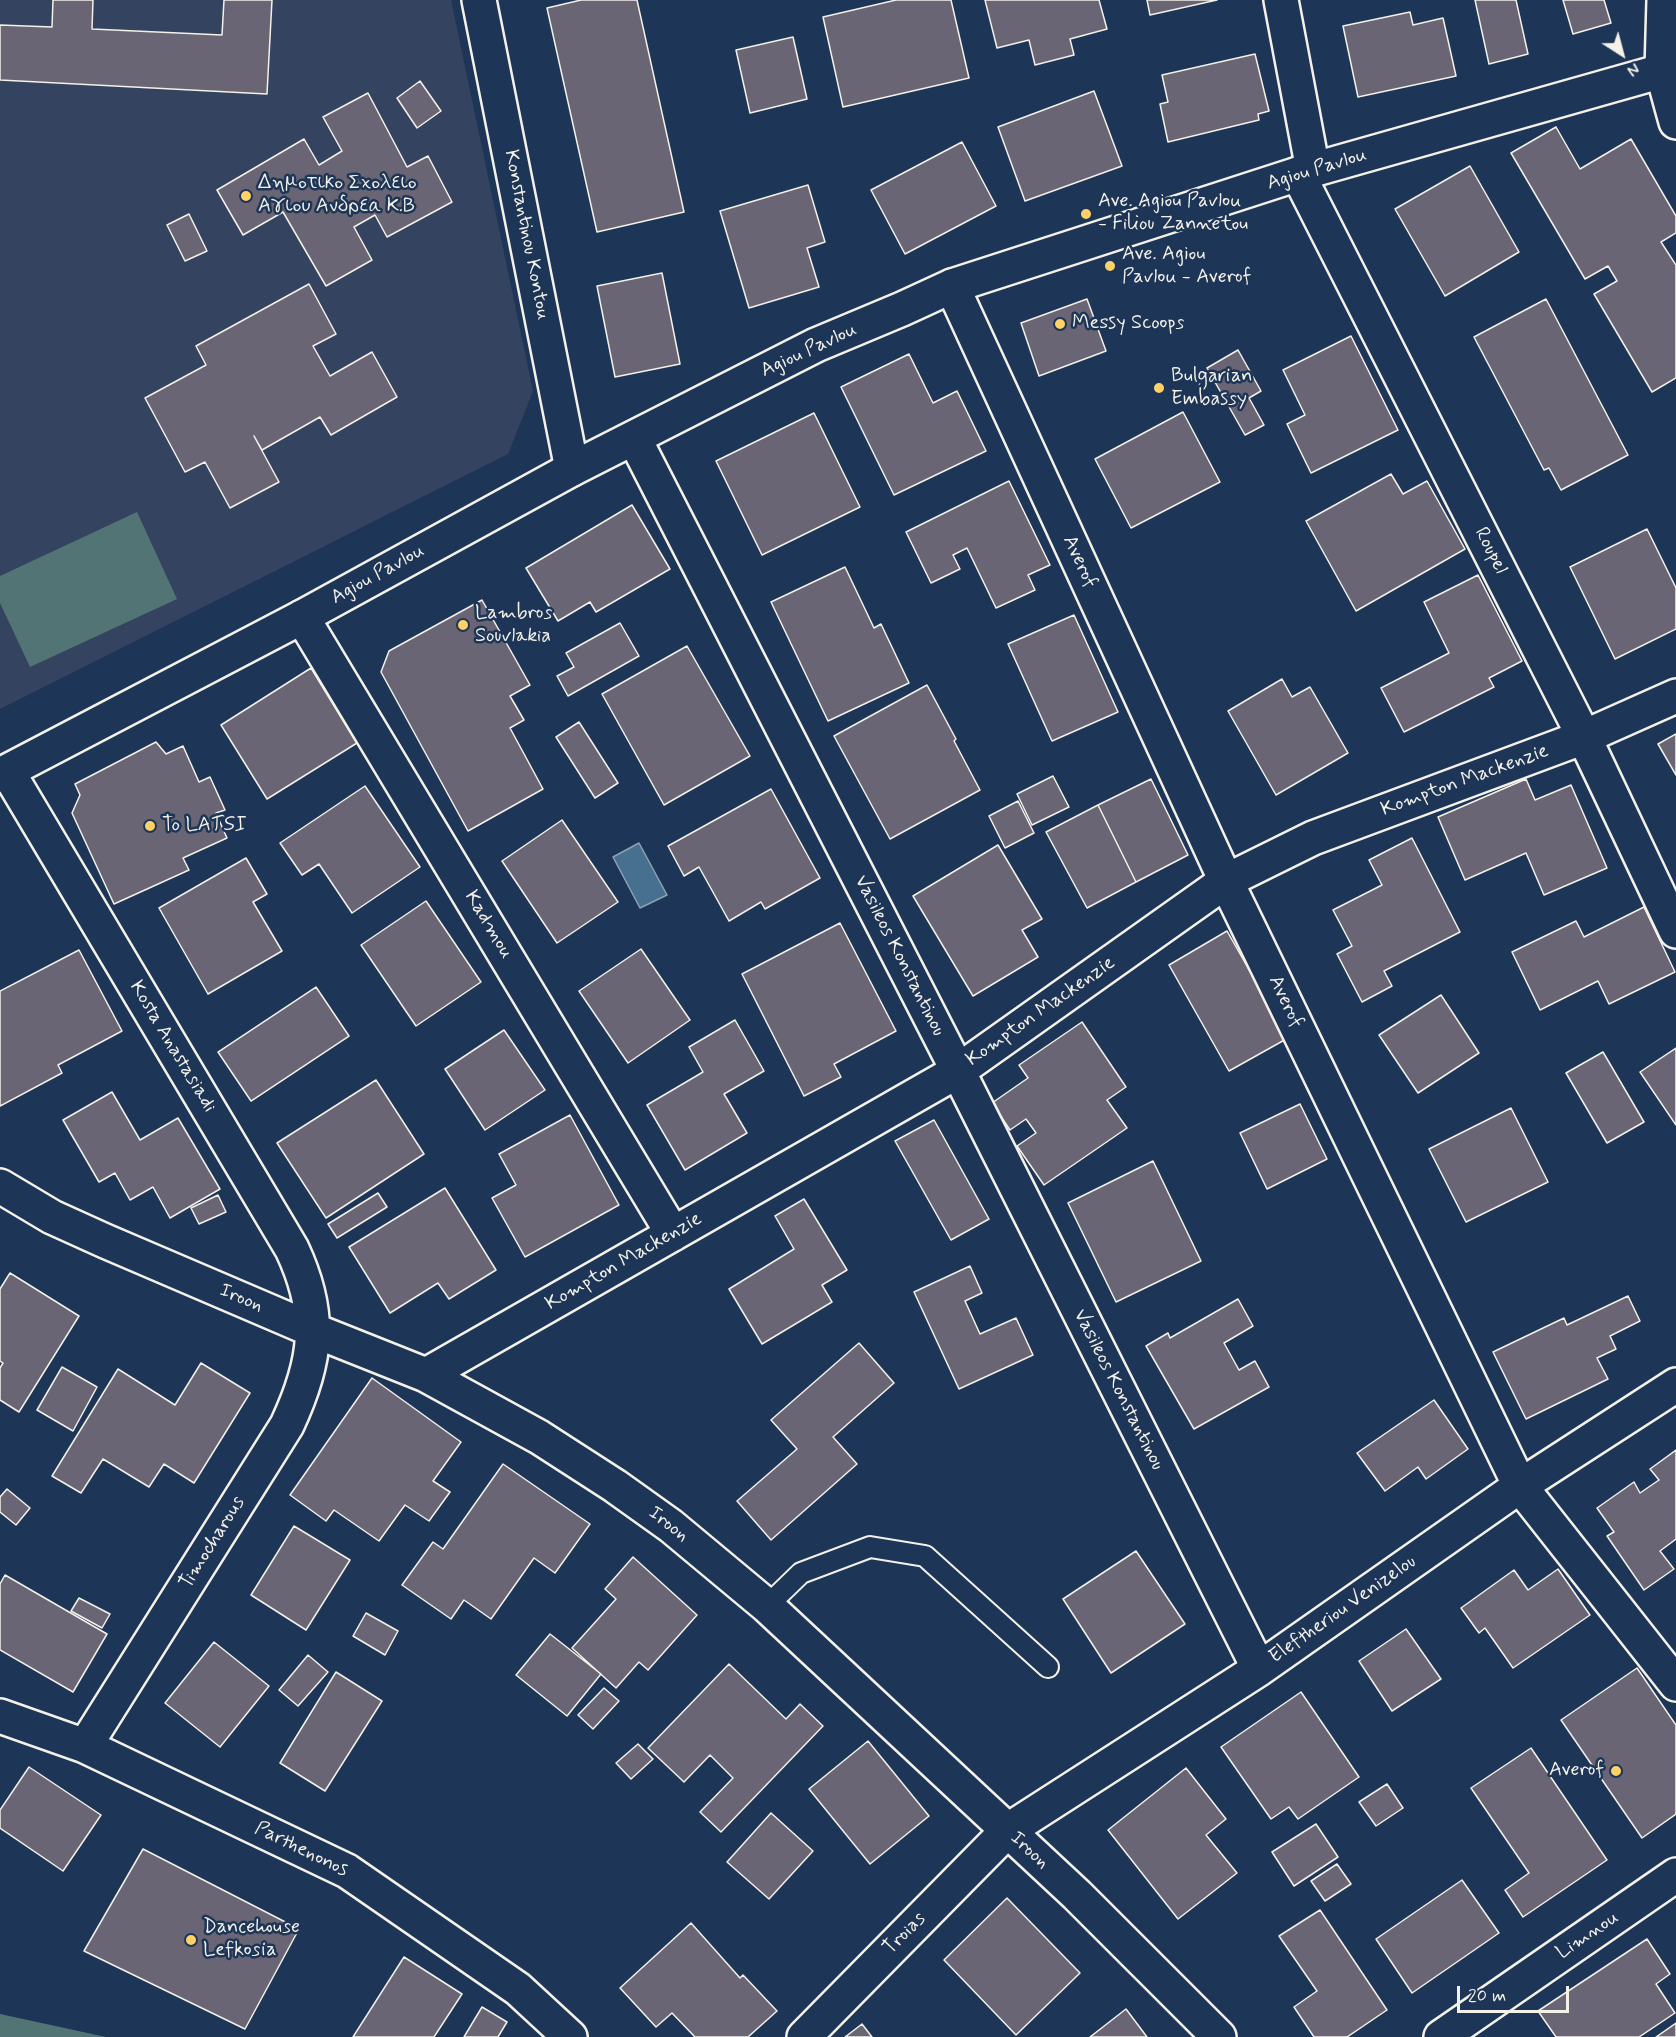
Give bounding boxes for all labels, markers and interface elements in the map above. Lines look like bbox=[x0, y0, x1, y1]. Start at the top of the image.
north arrow bbox=[1592, 24, 1652, 84]
text: N bbox=[1622, 57, 1643, 81]
street label: Agiou Pavlou bbox=[1264, 143, 1370, 197]
street label: Konstantinou Kontou bbox=[498, 148, 554, 322]
place label: Δημοτικο Σχολειο Αγιου Ανδρεα Κ.Β bbox=[258, 172, 417, 219]
marker: Δημοτικο Σχολειο Αγιου Ανδρεα Κ.Β bbox=[239, 189, 253, 203]
place label: Ave. Agiou Pavlou - Filiou Zannetou bbox=[1098, 190, 1248, 237]
marker: Ave. Agiou Pavlou - Filiou Zannetou bbox=[1079, 207, 1093, 221]
place label: Ave. Agiou Pavlou - Averof bbox=[1122, 243, 1251, 290]
marker: Ave. Agiou Pavlou - Averof bbox=[1103, 259, 1117, 273]
place label: Messy Scoops bbox=[1072, 312, 1184, 336]
marker: Messy Scoops bbox=[1053, 317, 1067, 331]
street label: Agiou Pavlou bbox=[757, 318, 861, 384]
place label: Bulgarian Embassy bbox=[1171, 365, 1252, 412]
marker: Bulgarian Embassy bbox=[1152, 381, 1166, 395]
street label: Roupel bbox=[1468, 524, 1512, 578]
street label: Averof bbox=[1056, 532, 1102, 592]
street label: Agiou Pavlou bbox=[327, 540, 429, 610]
place label: Lambros Souvlakia bbox=[475, 602, 552, 649]
marker: Lambros Souvlakia bbox=[456, 618, 470, 632]
street label: Kompton Mackenzie bbox=[1378, 740, 1552, 822]
place label: To LATSI bbox=[162, 814, 246, 838]
marker: To LATSI bbox=[143, 819, 157, 833]
street label: Vasileos Konstantinou bbox=[848, 872, 950, 1040]
street label: Kadmou bbox=[458, 887, 518, 963]
street label: Kompton Mackenzie bbox=[962, 952, 1120, 1072]
street label: Averof bbox=[1262, 972, 1308, 1032]
street label: Kosta Anastasiadi bbox=[123, 977, 221, 1117]
street label: Kompton Mackenzie bbox=[542, 1207, 706, 1317]
street label: Iroon bbox=[216, 1279, 266, 1319]
street label: Vasileos Konstantinou bbox=[1067, 1306, 1169, 1474]
street label: Timocharous bbox=[175, 1492, 251, 1594]
street label: Iroon bbox=[643, 1502, 693, 1548]
street label: Eleftheriou Venizelou bbox=[1265, 1550, 1421, 1670]
place label: Averof bbox=[1549, 1759, 1604, 1783]
marker: Averof bbox=[1609, 1764, 1623, 1778]
street label: Parthenonos bbox=[250, 1817, 352, 1883]
street label: Iroon bbox=[1004, 1827, 1054, 1875]
street label: Limnou bbox=[1552, 1906, 1624, 1966]
street label: Troias bbox=[879, 1908, 931, 1960]
place label: Dancehouse Lefkosia bbox=[203, 1916, 300, 1963]
marker: Dancehouse Lefkosia bbox=[184, 1933, 198, 1947]
scale bar bbox=[1460, 1974, 1572, 2012]
text: 20 m bbox=[1468, 1984, 1506, 2008]

